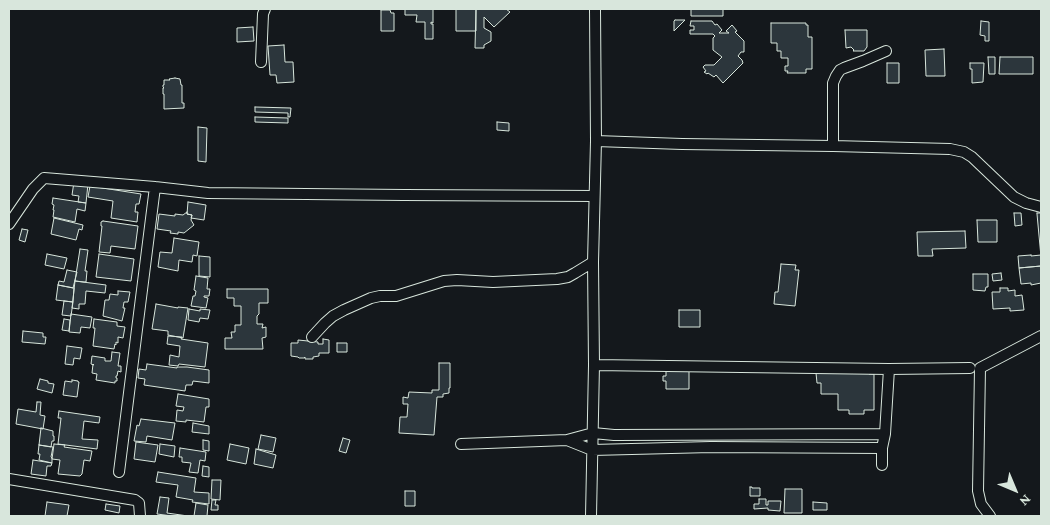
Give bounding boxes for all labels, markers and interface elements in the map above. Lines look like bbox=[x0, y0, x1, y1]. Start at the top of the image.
north arrow bbox=[990, 465, 1040, 515]
text: N bbox=[1017, 492, 1035, 510]

